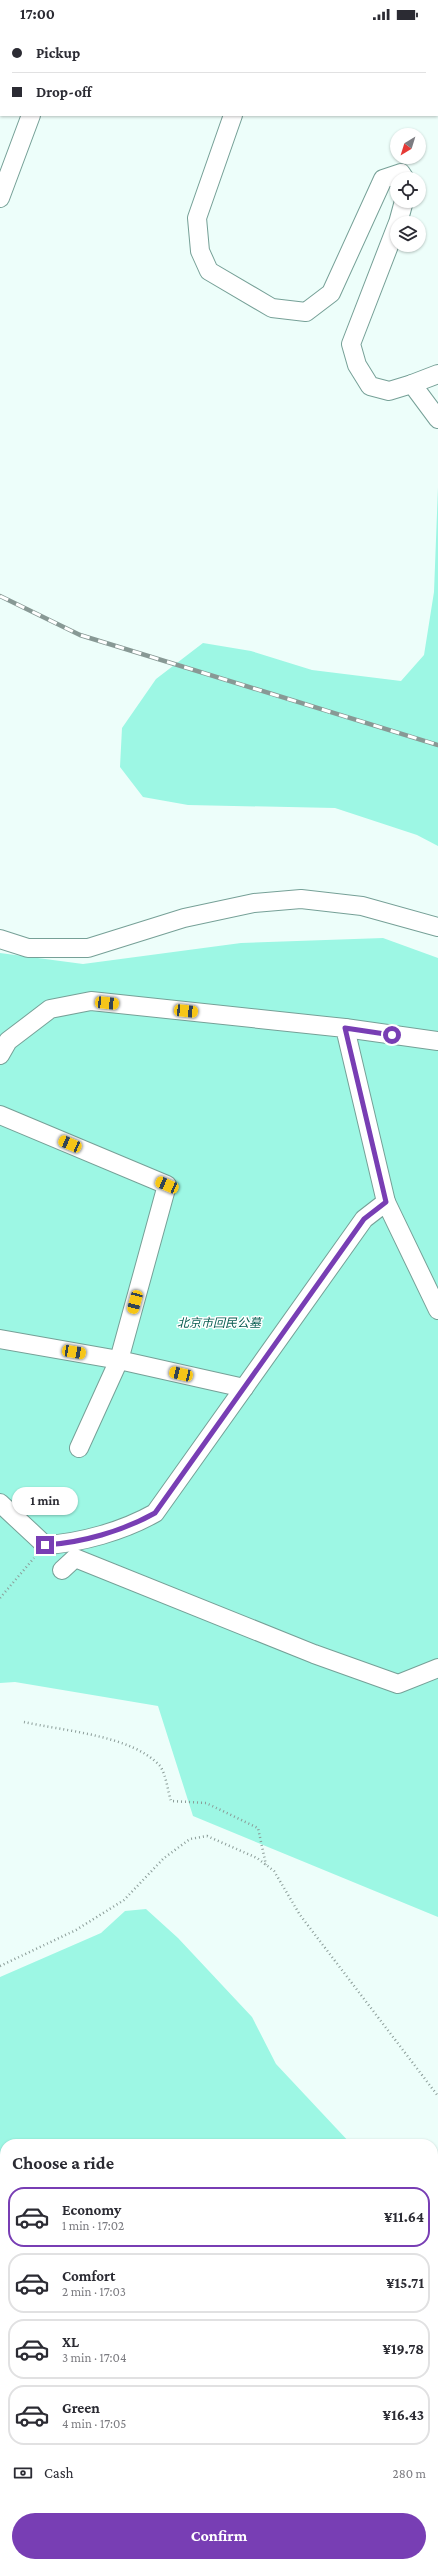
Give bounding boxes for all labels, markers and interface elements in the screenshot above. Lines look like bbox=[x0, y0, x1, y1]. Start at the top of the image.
text: 17:00 bbox=[20, 6, 55, 22]
text: Pickup bbox=[36, 45, 80, 61]
text: Drop-off bbox=[36, 84, 92, 100]
north arrow bbox=[390, 128, 426, 164]
map controls bbox=[390, 128, 426, 252]
button: locate bbox=[390, 172, 426, 208]
button: layers bbox=[390, 216, 426, 252]
car bbox=[94, 996, 120, 1010]
car bbox=[173, 1004, 199, 1018]
route start bbox=[383, 1026, 401, 1044]
car bbox=[57, 1134, 83, 1154]
car bbox=[154, 1175, 180, 1195]
car bbox=[126, 1289, 144, 1315]
park label: 北京市回民公墓 bbox=[177, 1316, 263, 1330]
car bbox=[61, 1344, 87, 1360]
car bbox=[168, 1365, 194, 1383]
callout: 1 min bbox=[12, 1487, 78, 1515]
text: 1 min bbox=[30, 1493, 60, 1508]
route end bbox=[36, 1536, 54, 1554]
text: Choose a ride bbox=[12, 2153, 114, 2173]
icon: car bbox=[14, 2199, 50, 2235]
text: Economy bbox=[62, 2202, 121, 2218]
text: ¥11.64 bbox=[384, 2209, 424, 2225]
text: 1 min · 17:02 bbox=[62, 2218, 124, 2233]
icon: car bbox=[14, 2265, 50, 2301]
text: Comfort bbox=[62, 2268, 116, 2284]
text: ¥15.71 bbox=[386, 2275, 424, 2291]
text: 2 min · 17:03 bbox=[62, 2284, 126, 2299]
icon: car bbox=[14, 2331, 50, 2367]
text: XL bbox=[62, 2334, 79, 2350]
text: ¥19.78 bbox=[382, 2341, 424, 2357]
text: 3 min · 17:04 bbox=[62, 2350, 127, 2365]
icon: car bbox=[14, 2397, 50, 2433]
text: Green bbox=[62, 2400, 100, 2416]
text: ¥16.43 bbox=[383, 2407, 424, 2423]
text: 4 min · 17:05 bbox=[62, 2416, 126, 2431]
icon: cash bbox=[12, 2462, 34, 2484]
text: Cash bbox=[44, 2465, 74, 2481]
text: 280 m bbox=[393, 2466, 426, 2481]
button: Confirm bbox=[12, 2513, 426, 2559]

